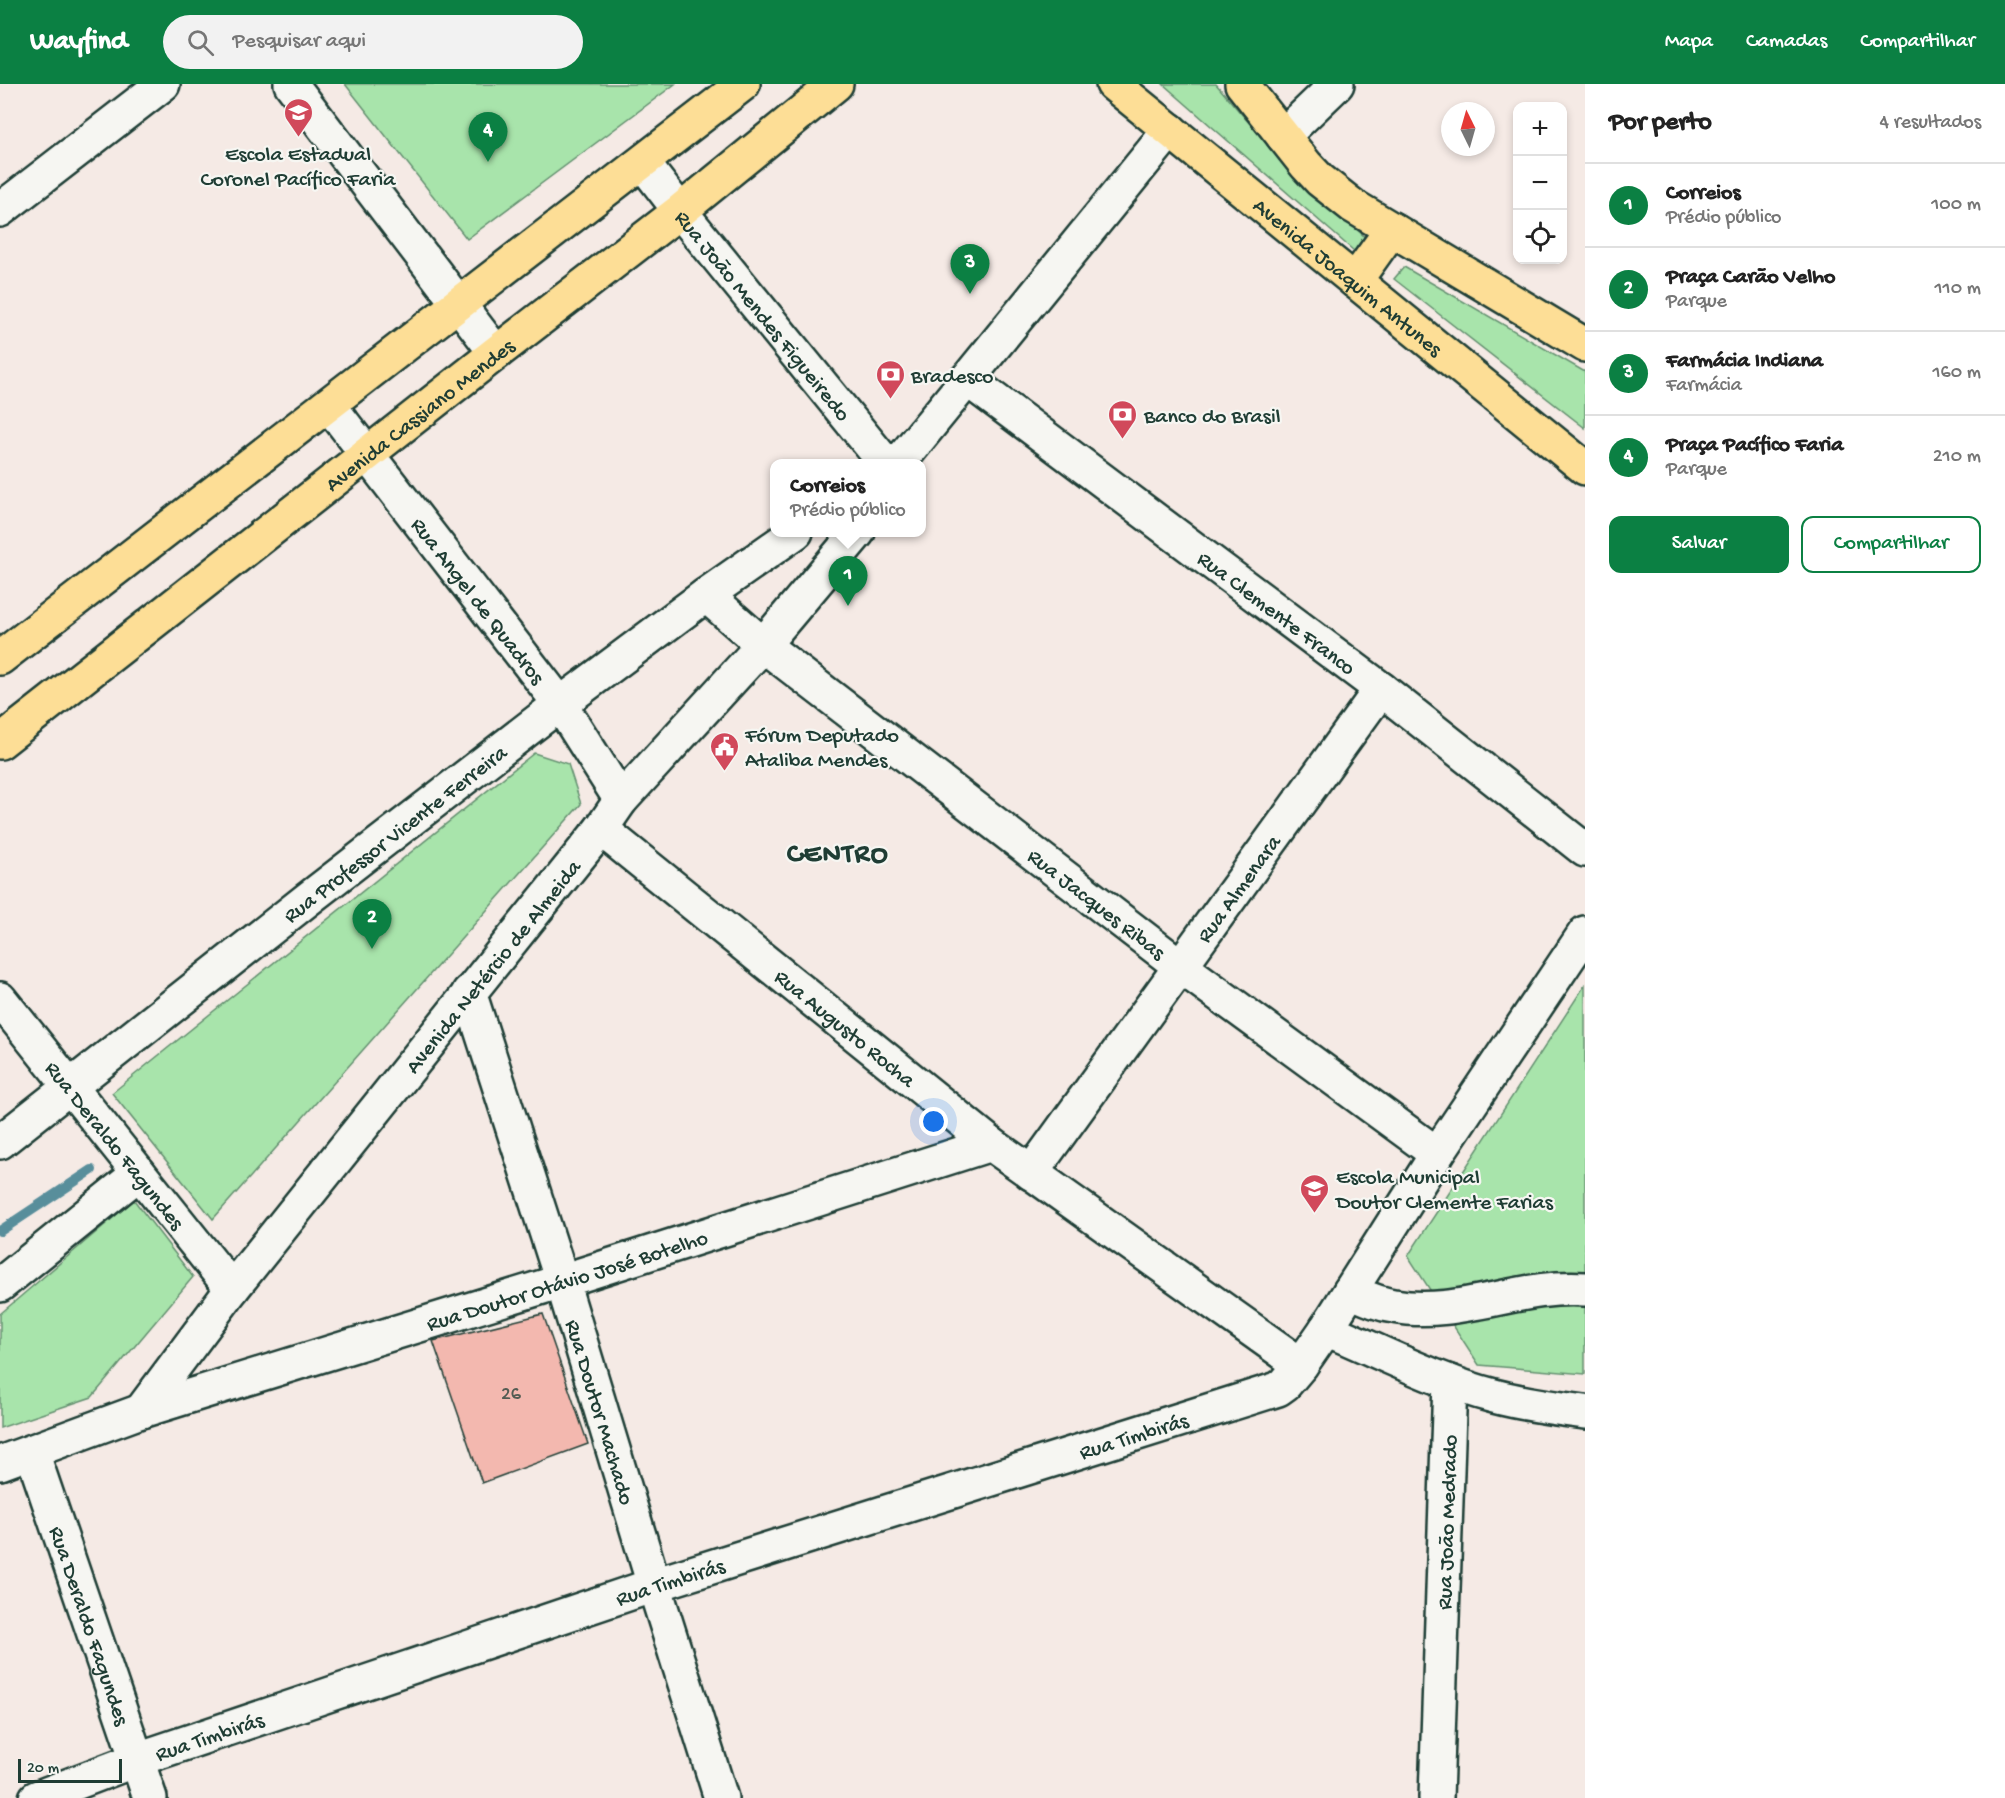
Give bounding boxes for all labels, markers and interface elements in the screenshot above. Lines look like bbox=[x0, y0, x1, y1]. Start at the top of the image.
search box bbox=[163, 15, 583, 69]
text: Wayfind bbox=[30, 26, 127, 59]
icon: search bbox=[184, 26, 217, 59]
text: Pesquisar aqui bbox=[232, 29, 366, 55]
text: Mapa bbox=[1665, 30, 1713, 55]
text: Camadas bbox=[1746, 30, 1827, 55]
text: Compartilhar bbox=[1860, 30, 1975, 55]
school or university icon: Escola Estadual Coronel Pacífico Faria bbox=[282, 97, 314, 139]
north arrow bbox=[1441, 102, 1495, 156]
map controls bbox=[1513, 102, 1567, 264]
button: + bbox=[1513, 102, 1567, 156]
text: Por perto bbox=[1609, 108, 1712, 139]
pin: 4 bbox=[468, 112, 508, 162]
text: 4 resultados bbox=[1880, 112, 1981, 135]
place label: Escola Estadual Coronel Pacífico Faria bbox=[201, 143, 396, 194]
button: − bbox=[1513, 156, 1567, 210]
text: Correios bbox=[1666, 181, 1741, 207]
street label: Avenida Joaquim Antunes bbox=[1246, 194, 1447, 364]
text: 1 bbox=[1624, 194, 1633, 217]
text: 100 m bbox=[1931, 194, 1981, 217]
street label: Rua João Mendes Figueiredo bbox=[668, 206, 855, 428]
text: Prédio público bbox=[1666, 207, 1781, 230]
button: locate bbox=[1513, 210, 1567, 264]
pin: 3 bbox=[950, 244, 990, 294]
text: Praça Carão Velho bbox=[1666, 265, 1835, 291]
text: 2 bbox=[1624, 278, 1633, 301]
text: 110 m bbox=[1935, 278, 1981, 301]
text: Parque bbox=[1666, 291, 1727, 314]
street label: Avenida Cassiano Mendes bbox=[321, 334, 522, 499]
text: Farmácia Indiana bbox=[1666, 349, 1823, 375]
bank icon: Bradesco bbox=[874, 358, 906, 400]
text: 3 bbox=[1623, 362, 1634, 385]
text: 160 m bbox=[1932, 362, 1981, 385]
place label: Bradesco bbox=[910, 365, 994, 391]
text: Farmácia bbox=[1666, 375, 1742, 398]
bank icon: Banco do Brasil bbox=[1107, 398, 1139, 440]
place label: Banco do Brasil bbox=[1143, 405, 1281, 431]
text: Praça Pacífico Faria bbox=[1666, 433, 1844, 459]
text: 4 bbox=[1624, 446, 1633, 469]
text: 210 m bbox=[1933, 446, 1981, 469]
popup bbox=[770, 459, 926, 537]
text: Parque bbox=[1666, 459, 1727, 482]
text: Correios bbox=[790, 474, 865, 500]
text: Prédio público bbox=[790, 500, 906, 523]
street label: Rua Angel de Quadros bbox=[404, 514, 549, 691]
button: Salvar bbox=[1609, 516, 1789, 573]
button: Compartilhar bbox=[1801, 516, 1981, 573]
street label: Rua Clemente Franco bbox=[1191, 547, 1359, 682]
pin: 1 bbox=[828, 556, 868, 606]
place label: Fórum Deputado Ataliba Mendes bbox=[744, 724, 899, 775]
public building icon: Fórum Deputado Ataliba Mendes bbox=[708, 730, 740, 772]
street label: Rua Professor Vicente Ferreira bbox=[280, 741, 514, 930]
street label: Rua Almenara bbox=[1193, 830, 1289, 949]
district label: CENTRO bbox=[787, 839, 889, 872]
street label: Rua Jacques Ribas bbox=[1021, 844, 1170, 968]
street label: Avenida Netércio de Almeida bbox=[401, 855, 589, 1080]
pin: 2 bbox=[352, 900, 392, 949]
street label: Rua Augusto Rocha bbox=[768, 965, 920, 1095]
street label: Rua Deraldo Fagundes bbox=[38, 1057, 189, 1237]
your location bbox=[919, 1107, 948, 1136]
place label: Escola Municipal Doutor Clemente Farias bbox=[1334, 1166, 1554, 1217]
school or university icon: Escola Municipal Doutor Clemente Farias bbox=[1299, 1172, 1331, 1214]
street label: Rua Doutor Otávio José Botelho bbox=[424, 1226, 712, 1339]
street label: Rua Doutor Machado bbox=[557, 1317, 638, 1508]
house number: 26 bbox=[501, 1384, 522, 1407]
street label: Rua Timbirás bbox=[1077, 1409, 1193, 1468]
street label: Rua João Medrado bbox=[1433, 1434, 1465, 1610]
street label: Rua Deraldo Fagundes bbox=[41, 1524, 134, 1730]
street label: Rua Timbirás bbox=[613, 1554, 729, 1614]
street label: Rua Timbirás bbox=[153, 1708, 269, 1769]
scale bar bbox=[18, 1756, 122, 1784]
text: 20 m bbox=[27, 1760, 59, 1779]

